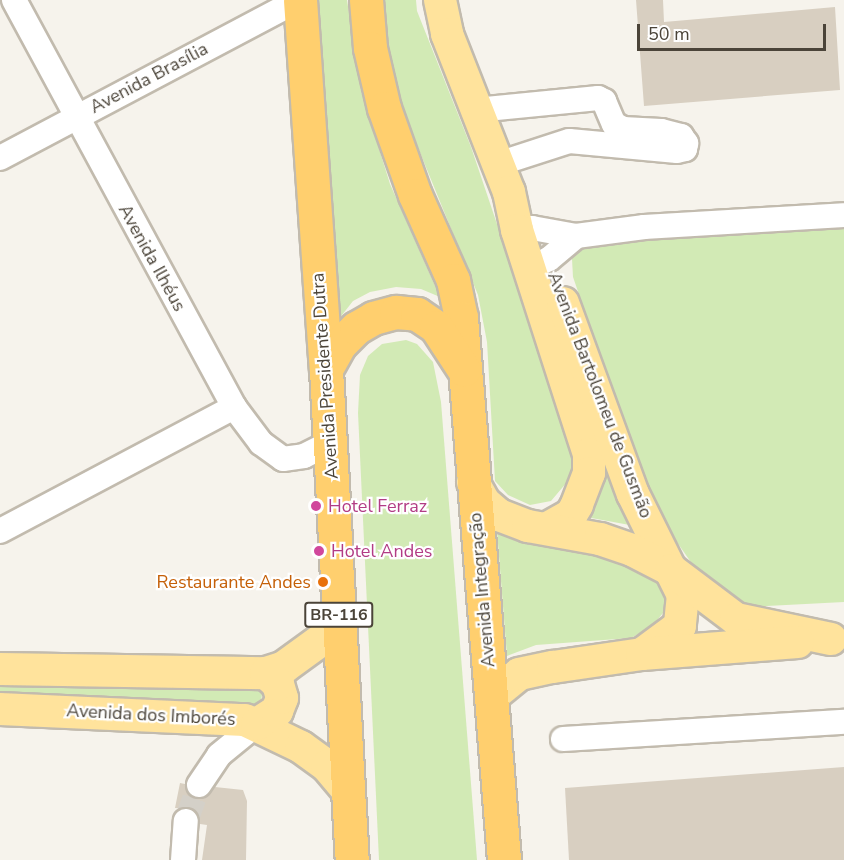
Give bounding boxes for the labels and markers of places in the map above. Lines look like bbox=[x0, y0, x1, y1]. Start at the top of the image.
place label: Hotel Ferraz bbox=[328, 495, 427, 517]
marker: Hotel Ferraz bbox=[309, 499, 323, 513]
place label: Hotel Andes bbox=[331, 540, 432, 562]
marker: Hotel Andes bbox=[312, 544, 326, 558]
place label: Restaurante Andes bbox=[156, 571, 311, 593]
marker: Restaurante Andes bbox=[316, 575, 330, 589]

